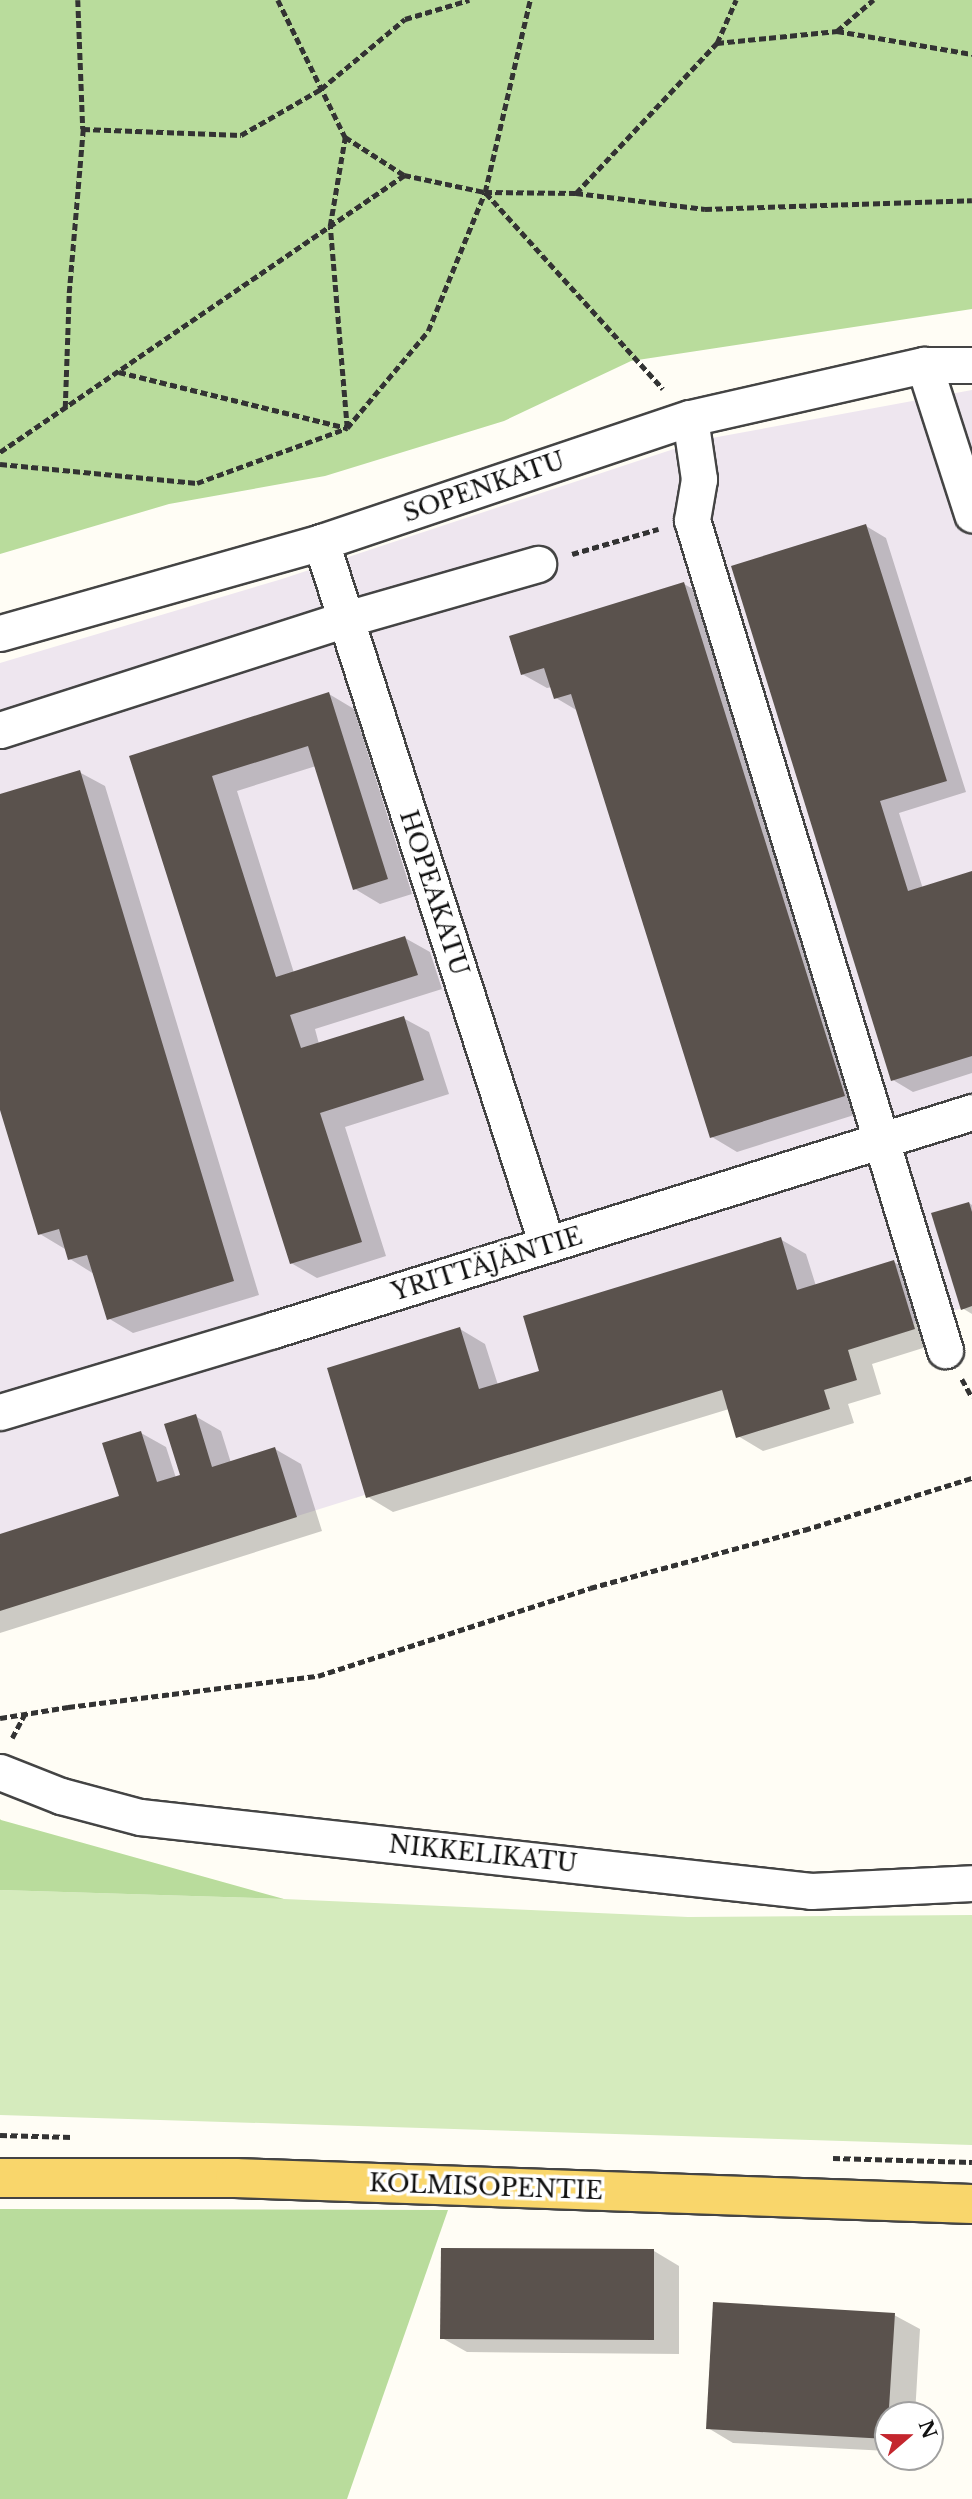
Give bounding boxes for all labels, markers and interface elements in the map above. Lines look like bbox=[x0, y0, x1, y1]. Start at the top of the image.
street label: SOPENKATU bbox=[399, 446, 569, 528]
street label: HOPEAKATU bbox=[394, 807, 474, 979]
street label: YRITTÄJÄNTIE bbox=[388, 1221, 586, 1307]
street label: NIKKELIKATU bbox=[387, 1830, 579, 1878]
street label: KOLMISOPENTIE bbox=[369, 2169, 603, 2205]
north arrow bbox=[874, 2401, 944, 2471]
text: N bbox=[913, 2417, 941, 2442]

